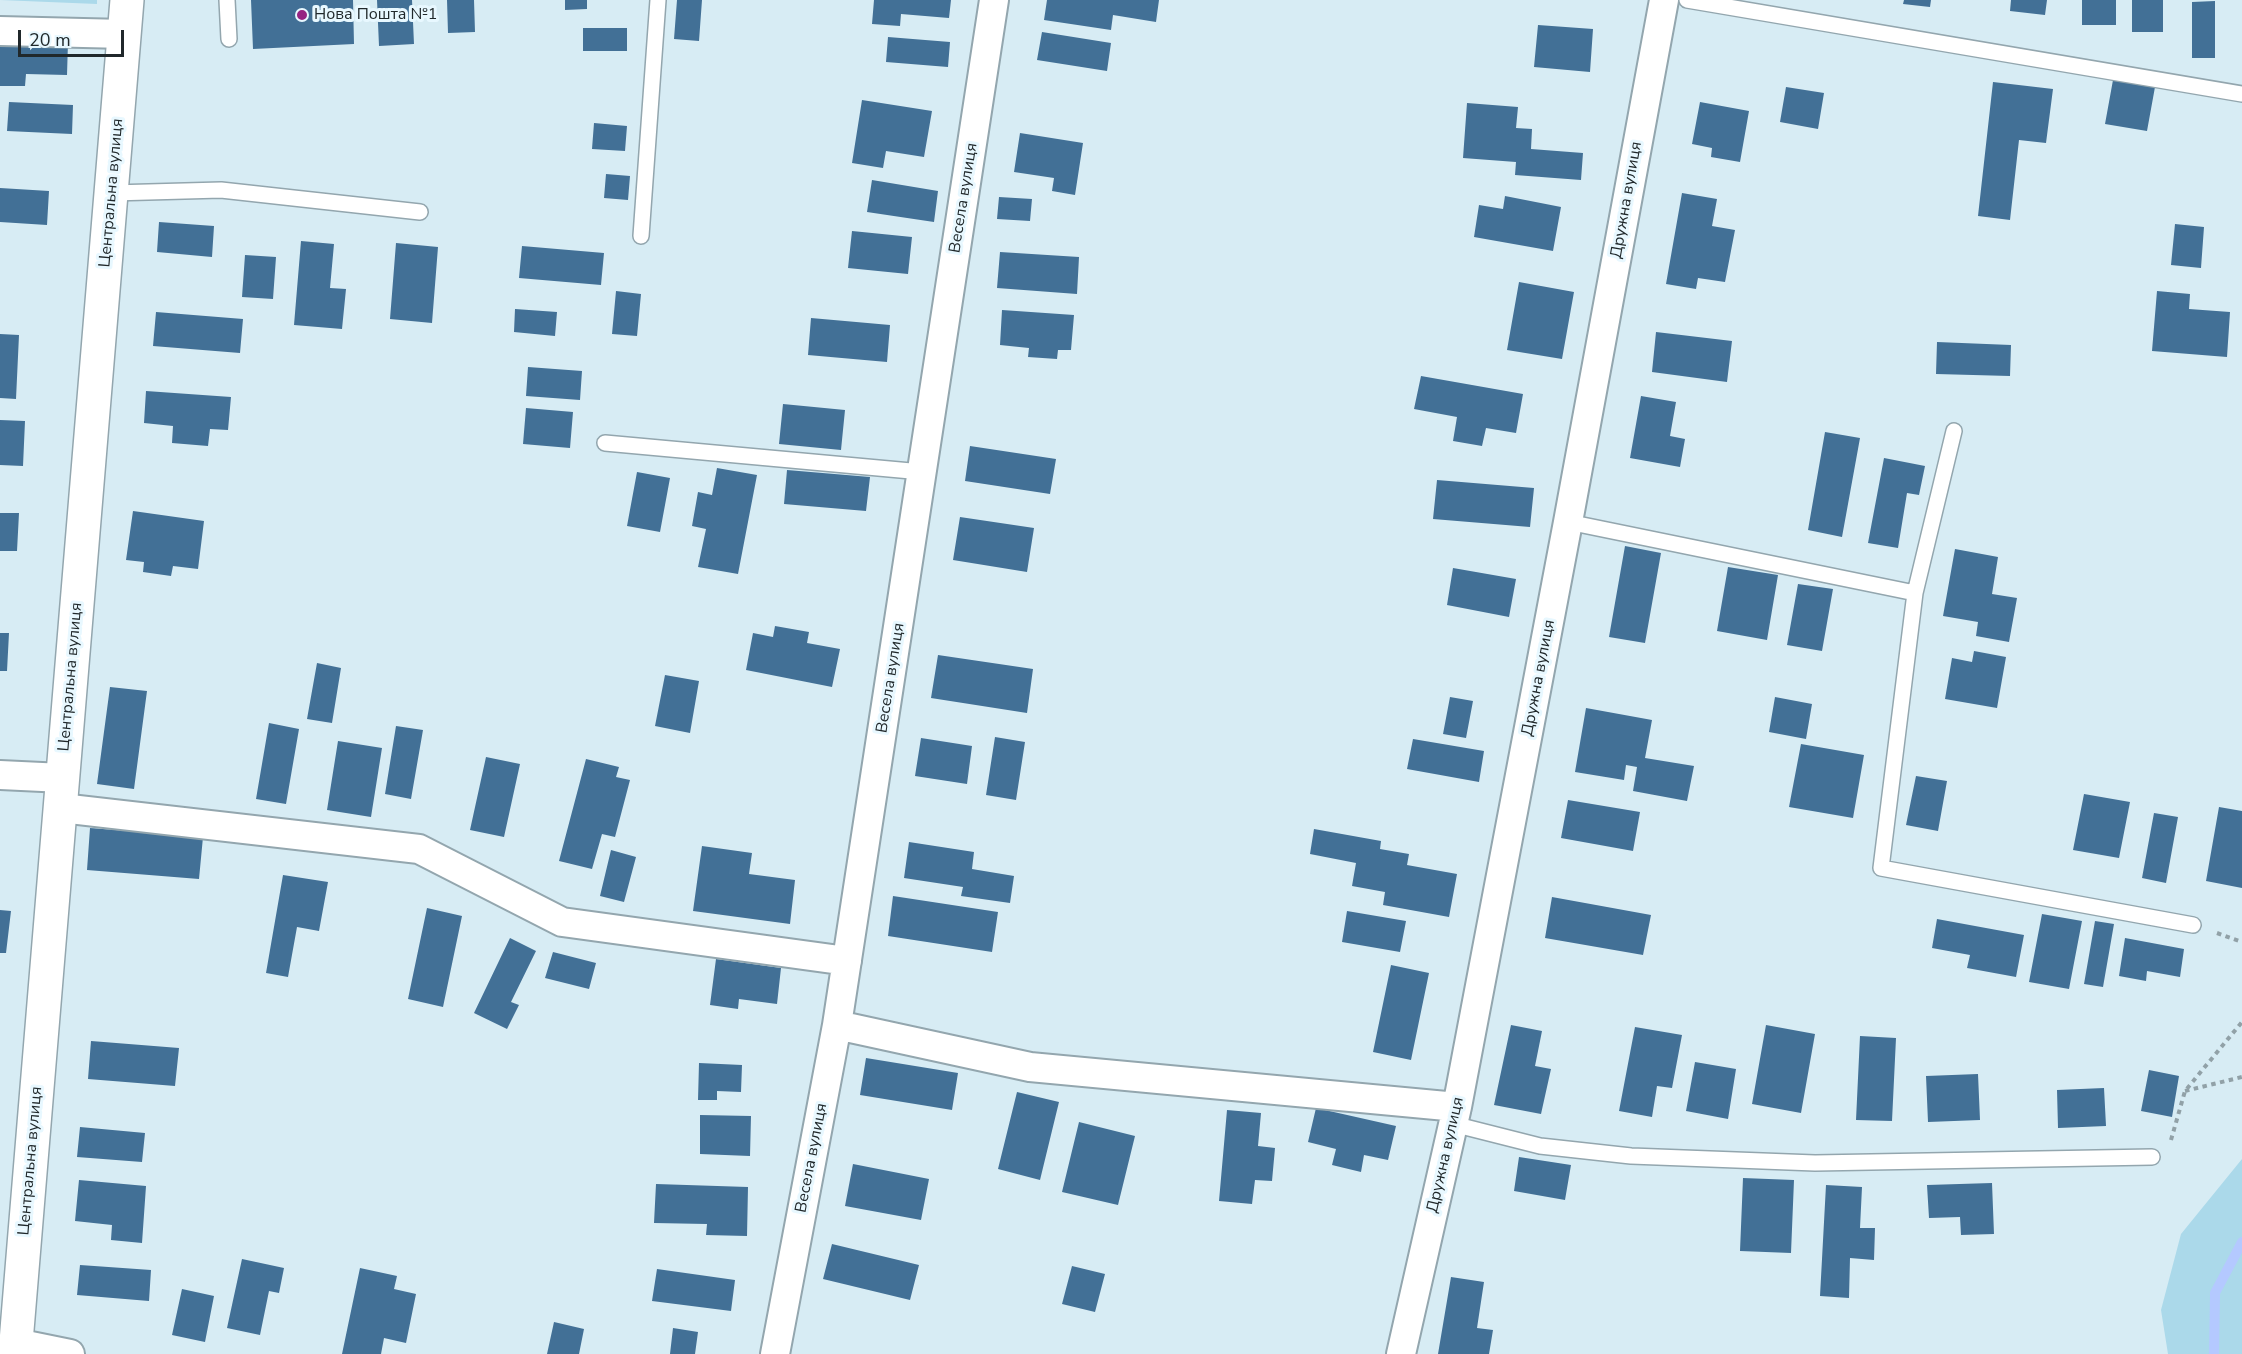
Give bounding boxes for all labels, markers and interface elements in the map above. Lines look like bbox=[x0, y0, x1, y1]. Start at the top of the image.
place label: Нова Пошта №1 bbox=[314, 5, 437, 25]
marker: Нова Пошта №1 bbox=[295, 8, 309, 22]
scale bar bbox=[21, 18, 128, 56]
text: 20 m bbox=[29, 28, 71, 52]
street label: Центральна вулиця bbox=[96, 118, 128, 268]
street label: Дружна вулиця bbox=[1607, 140, 1647, 260]
street label: Весела вулиця bbox=[946, 142, 982, 254]
street label: Центральна вулиця bbox=[55, 602, 87, 752]
street label: Дружна вулиця bbox=[1518, 618, 1560, 738]
street label: Весела вулиця bbox=[873, 622, 909, 734]
street label: Центральна вулиця bbox=[15, 1086, 47, 1236]
street label: Дружна вулиця bbox=[1423, 1095, 1469, 1215]
street label: Весела вулиця bbox=[792, 1102, 832, 1214]

